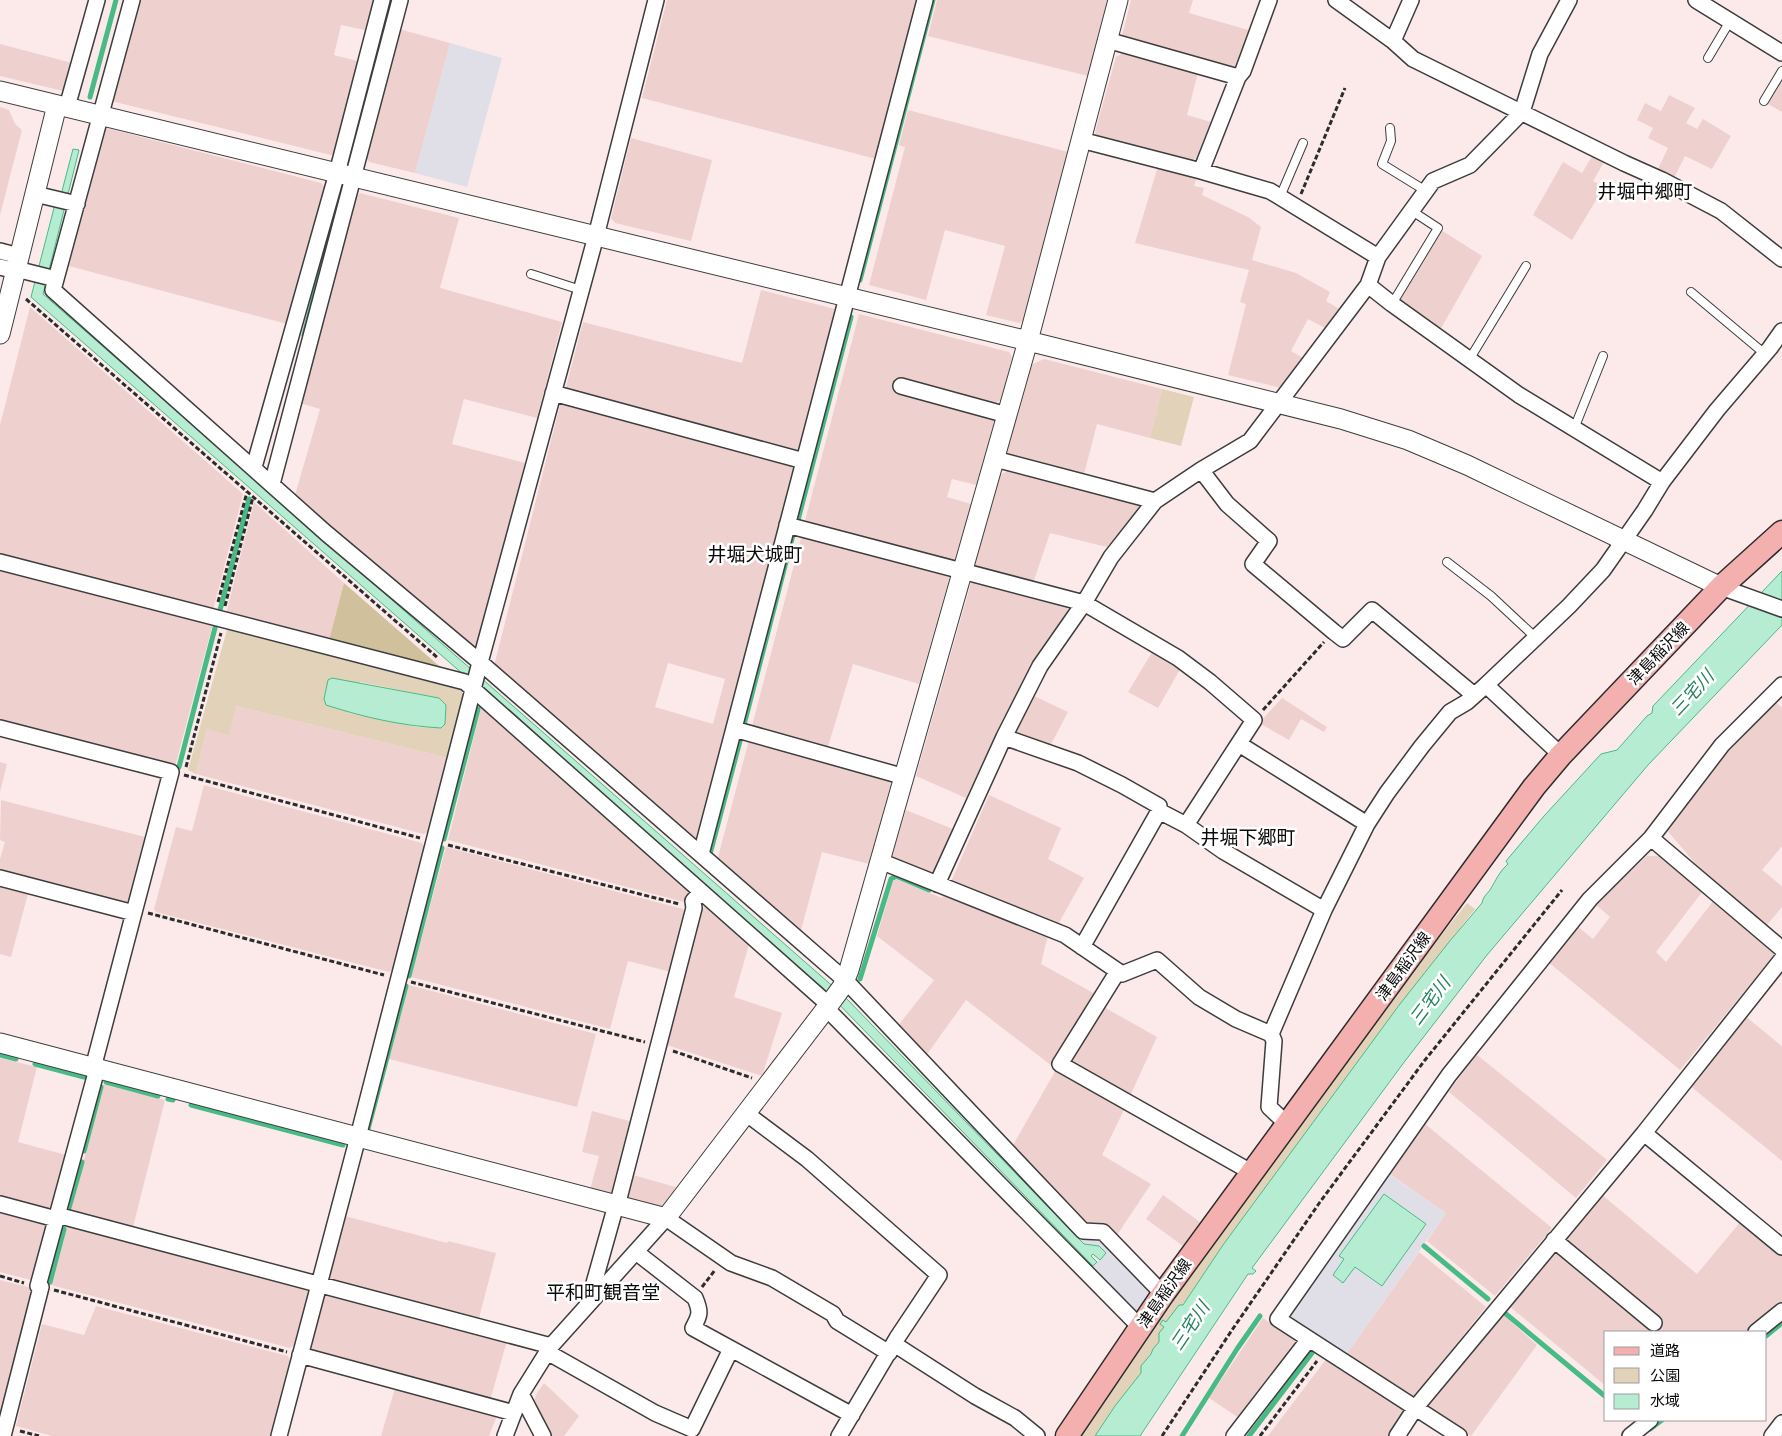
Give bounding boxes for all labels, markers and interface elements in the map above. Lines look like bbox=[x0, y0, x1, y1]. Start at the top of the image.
district label: 井堀中郷町 bbox=[1597, 177, 1693, 203]
district label: 井堀犬城町 bbox=[707, 540, 803, 566]
street label: 津島稲沢線 bbox=[1622, 617, 1693, 689]
water label: 三宅川 bbox=[1664, 663, 1720, 720]
district label: 井堀下郷町 bbox=[1200, 823, 1296, 849]
street label: 津島稲沢線 bbox=[1371, 927, 1435, 1004]
water label: 三宅川 bbox=[1403, 970, 1456, 1029]
street label: 津島稲沢線 bbox=[1132, 1254, 1195, 1332]
district label: 平和町観音堂 bbox=[546, 1278, 660, 1304]
water label: 三宅川 bbox=[1164, 1295, 1215, 1355]
legend bbox=[1604, 1331, 1767, 1421]
text: 道路 bbox=[1650, 1340, 1680, 1360]
text: 公園 bbox=[1650, 1365, 1680, 1385]
text: 水域 bbox=[1650, 1390, 1680, 1410]

